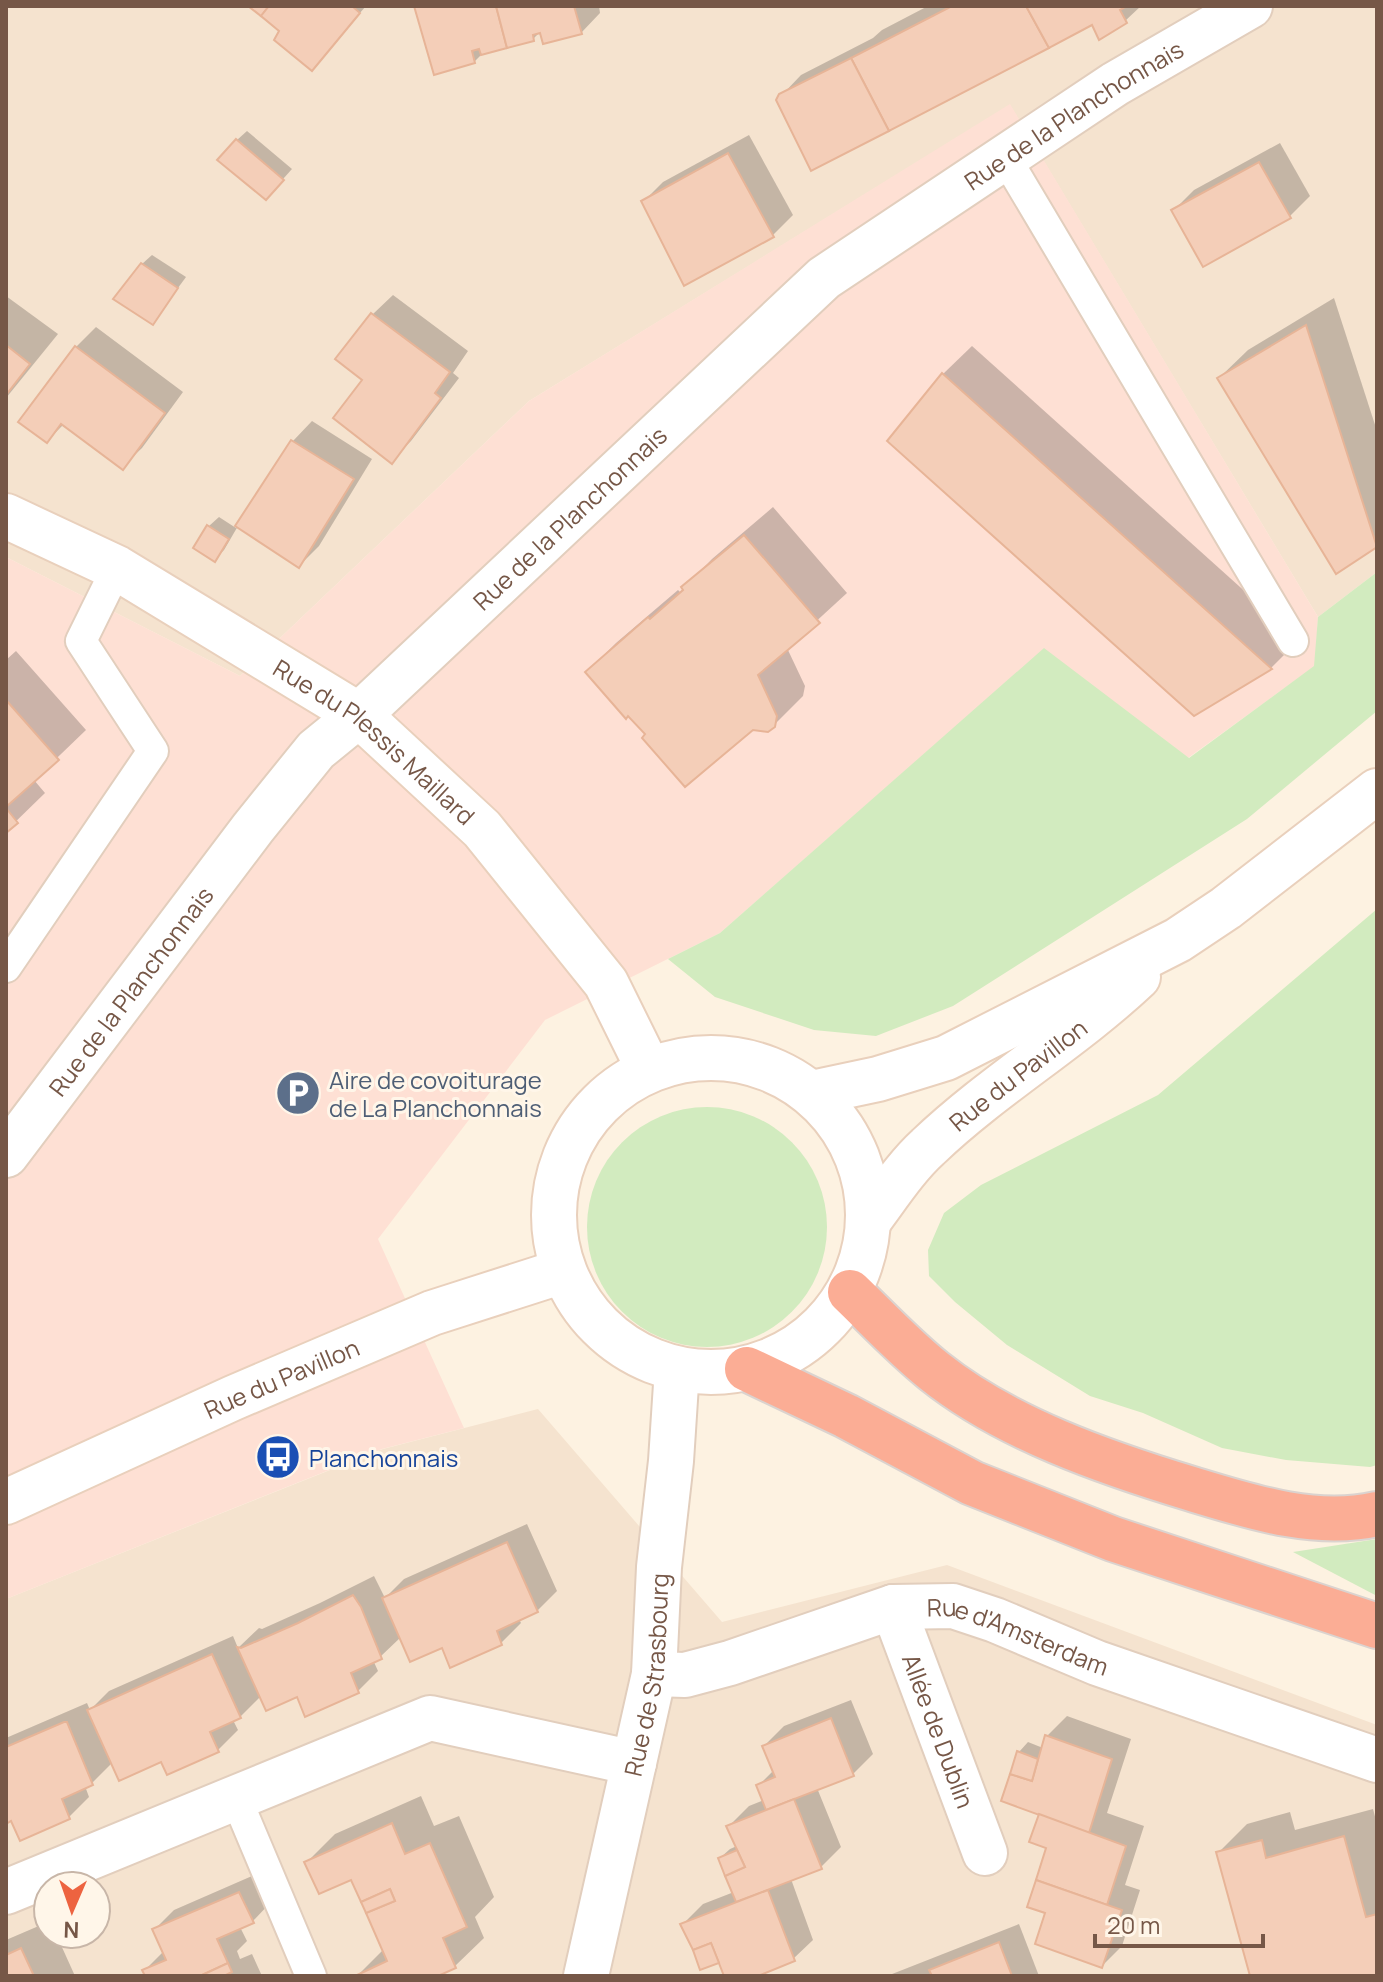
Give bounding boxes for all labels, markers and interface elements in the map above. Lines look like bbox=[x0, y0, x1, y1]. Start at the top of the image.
street label: Rue de la Planchonnais bbox=[957, 32, 1189, 197]
street label: Rue de la Planchonnais bbox=[465, 418, 673, 617]
street label: Rue du Plessis Maillard bbox=[268, 651, 483, 831]
street label: Rue de la Planchonnais bbox=[40, 879, 220, 1102]
street label: Rue du Pavillon bbox=[941, 1011, 1093, 1138]
place label: Aire de covoiturage de La Planchonnais bbox=[329, 1063, 542, 1124]
parking icon: Aire de covoiturage de La Planchonnais bbox=[274, 1069, 322, 1117]
street label: Rue du Pavillon bbox=[198, 1330, 364, 1426]
bus stop icon: Planchonnais bbox=[254, 1433, 302, 1481]
place label: Planchonnais bbox=[309, 1441, 458, 1474]
street label: Rue de Strasbourg bbox=[615, 1572, 675, 1779]
street label: Rue d'Amsterdam bbox=[927, 1589, 1113, 1682]
street label: Allée de Dublin bbox=[895, 1649, 983, 1813]
north arrow bbox=[32, 1870, 112, 1950]
scale bar bbox=[1095, 1898, 1263, 1948]
text: 20 m bbox=[1107, 1908, 1160, 1941]
text: N bbox=[63, 1915, 80, 1945]

